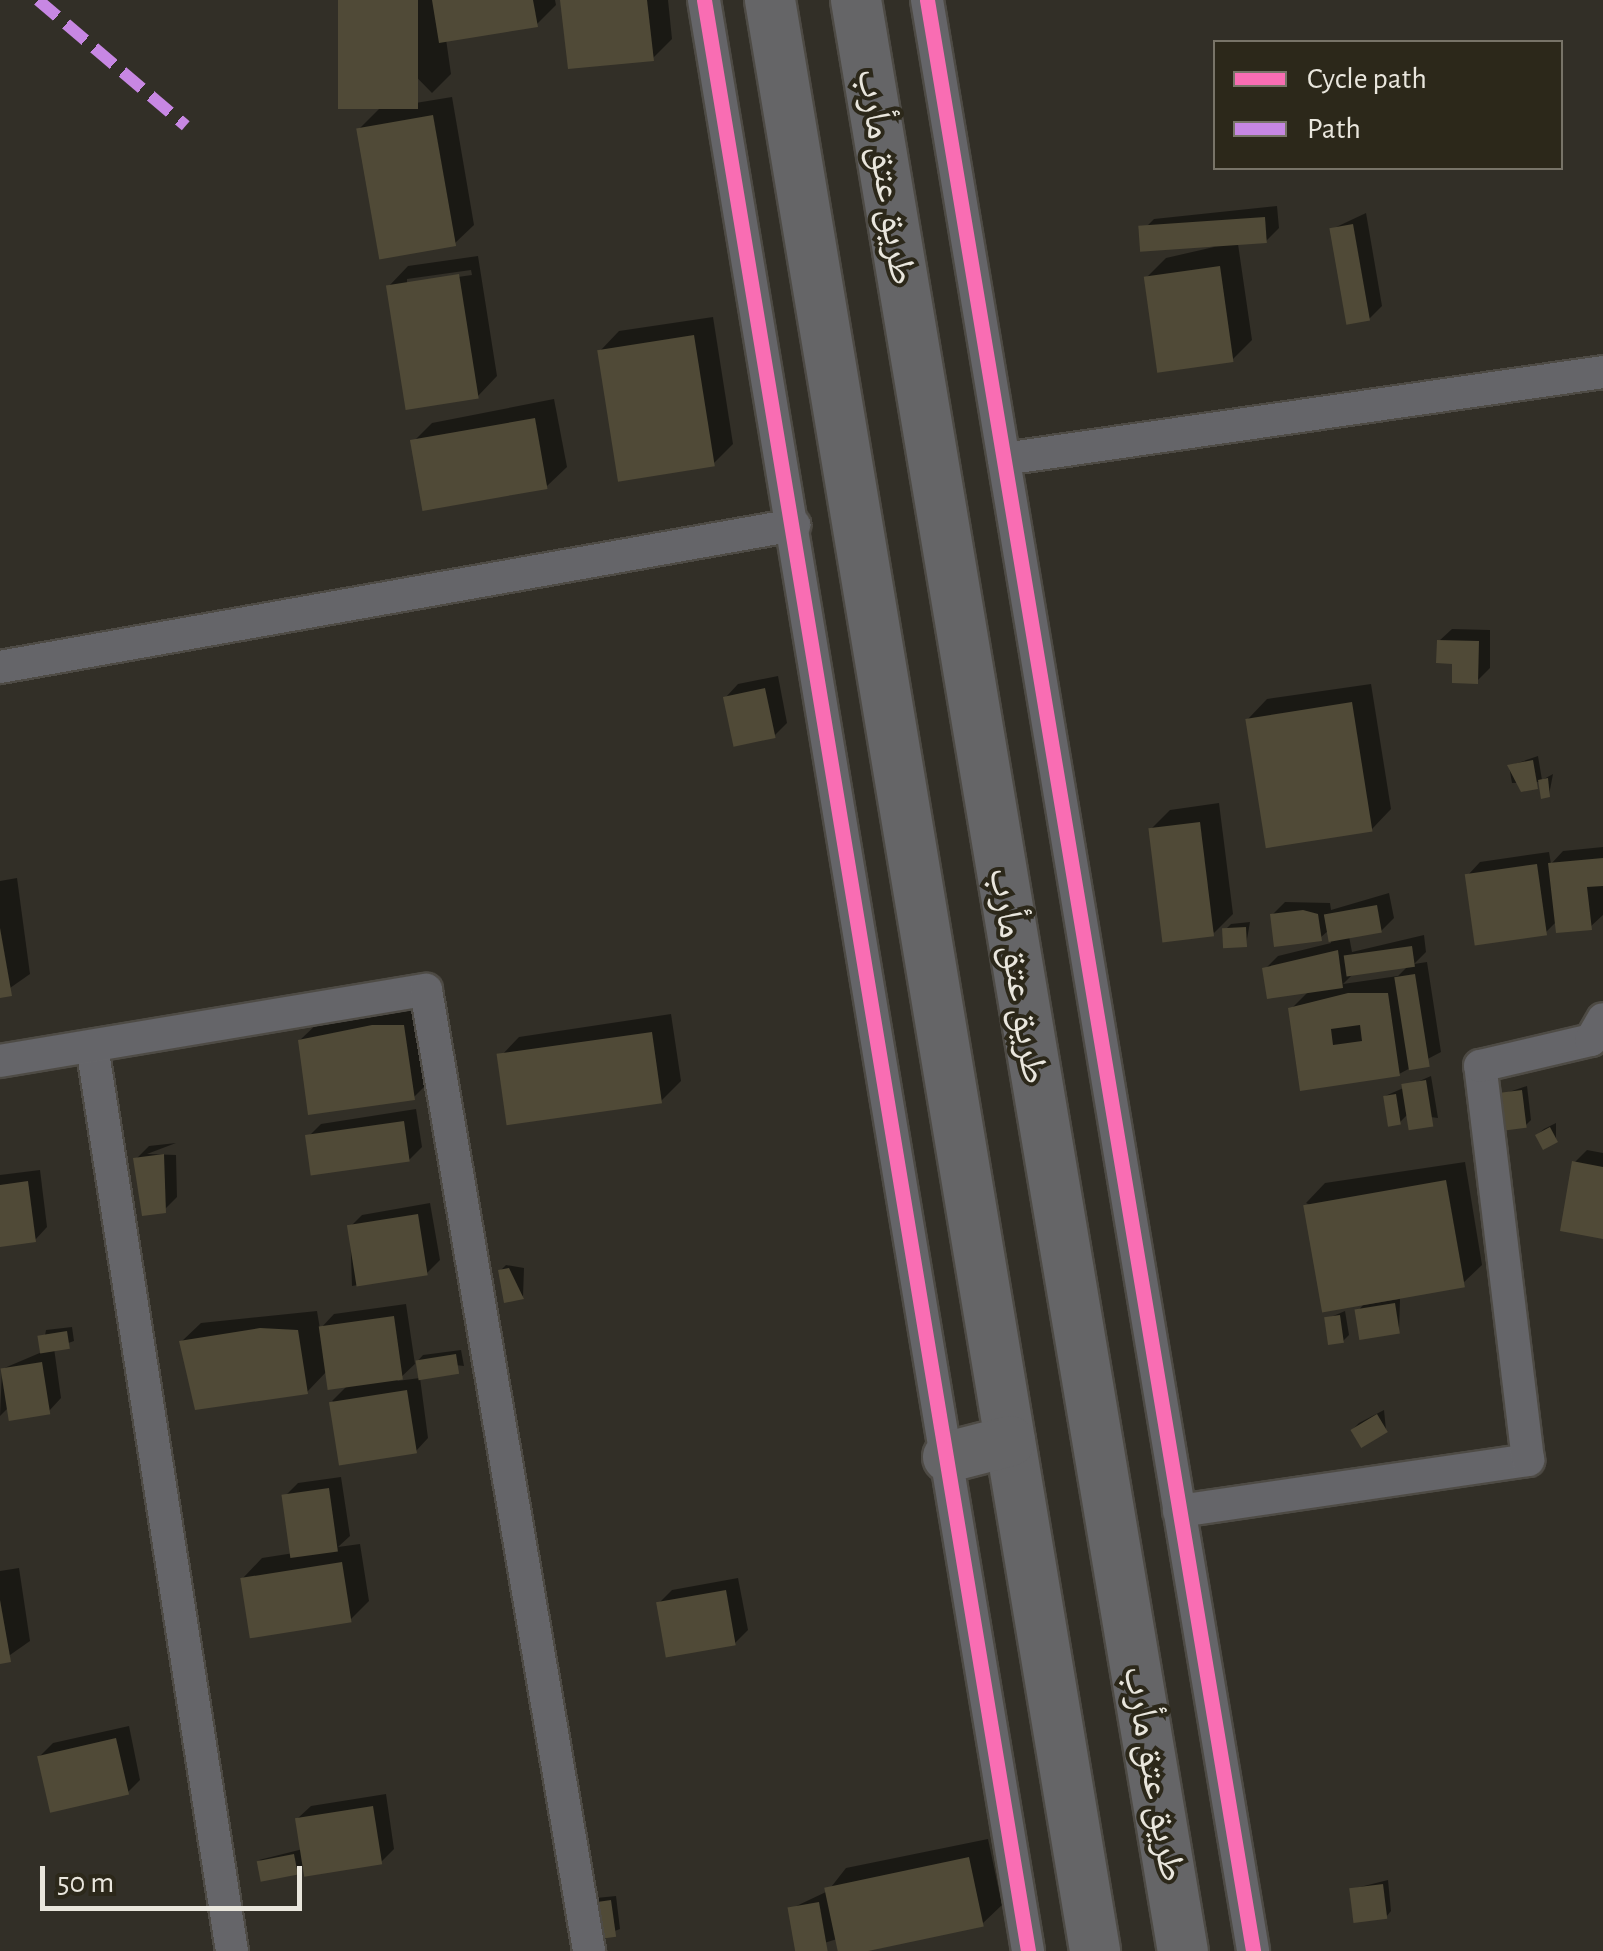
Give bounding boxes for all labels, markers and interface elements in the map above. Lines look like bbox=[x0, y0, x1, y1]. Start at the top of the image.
legend bbox=[1213, 40, 1563, 170]
text: Cycle path bbox=[1307, 64, 1427, 94]
street label: طريق عتق مأرب bbox=[845, 65, 925, 289]
text: Path bbox=[1307, 114, 1361, 144]
street label: طريق عتق مأرب bbox=[977, 864, 1057, 1088]
street label: طريق عتق مأرب bbox=[1112, 1662, 1194, 1886]
scale bar bbox=[45, 1846, 308, 1908]
text: 50 m bbox=[57, 1868, 114, 1898]

